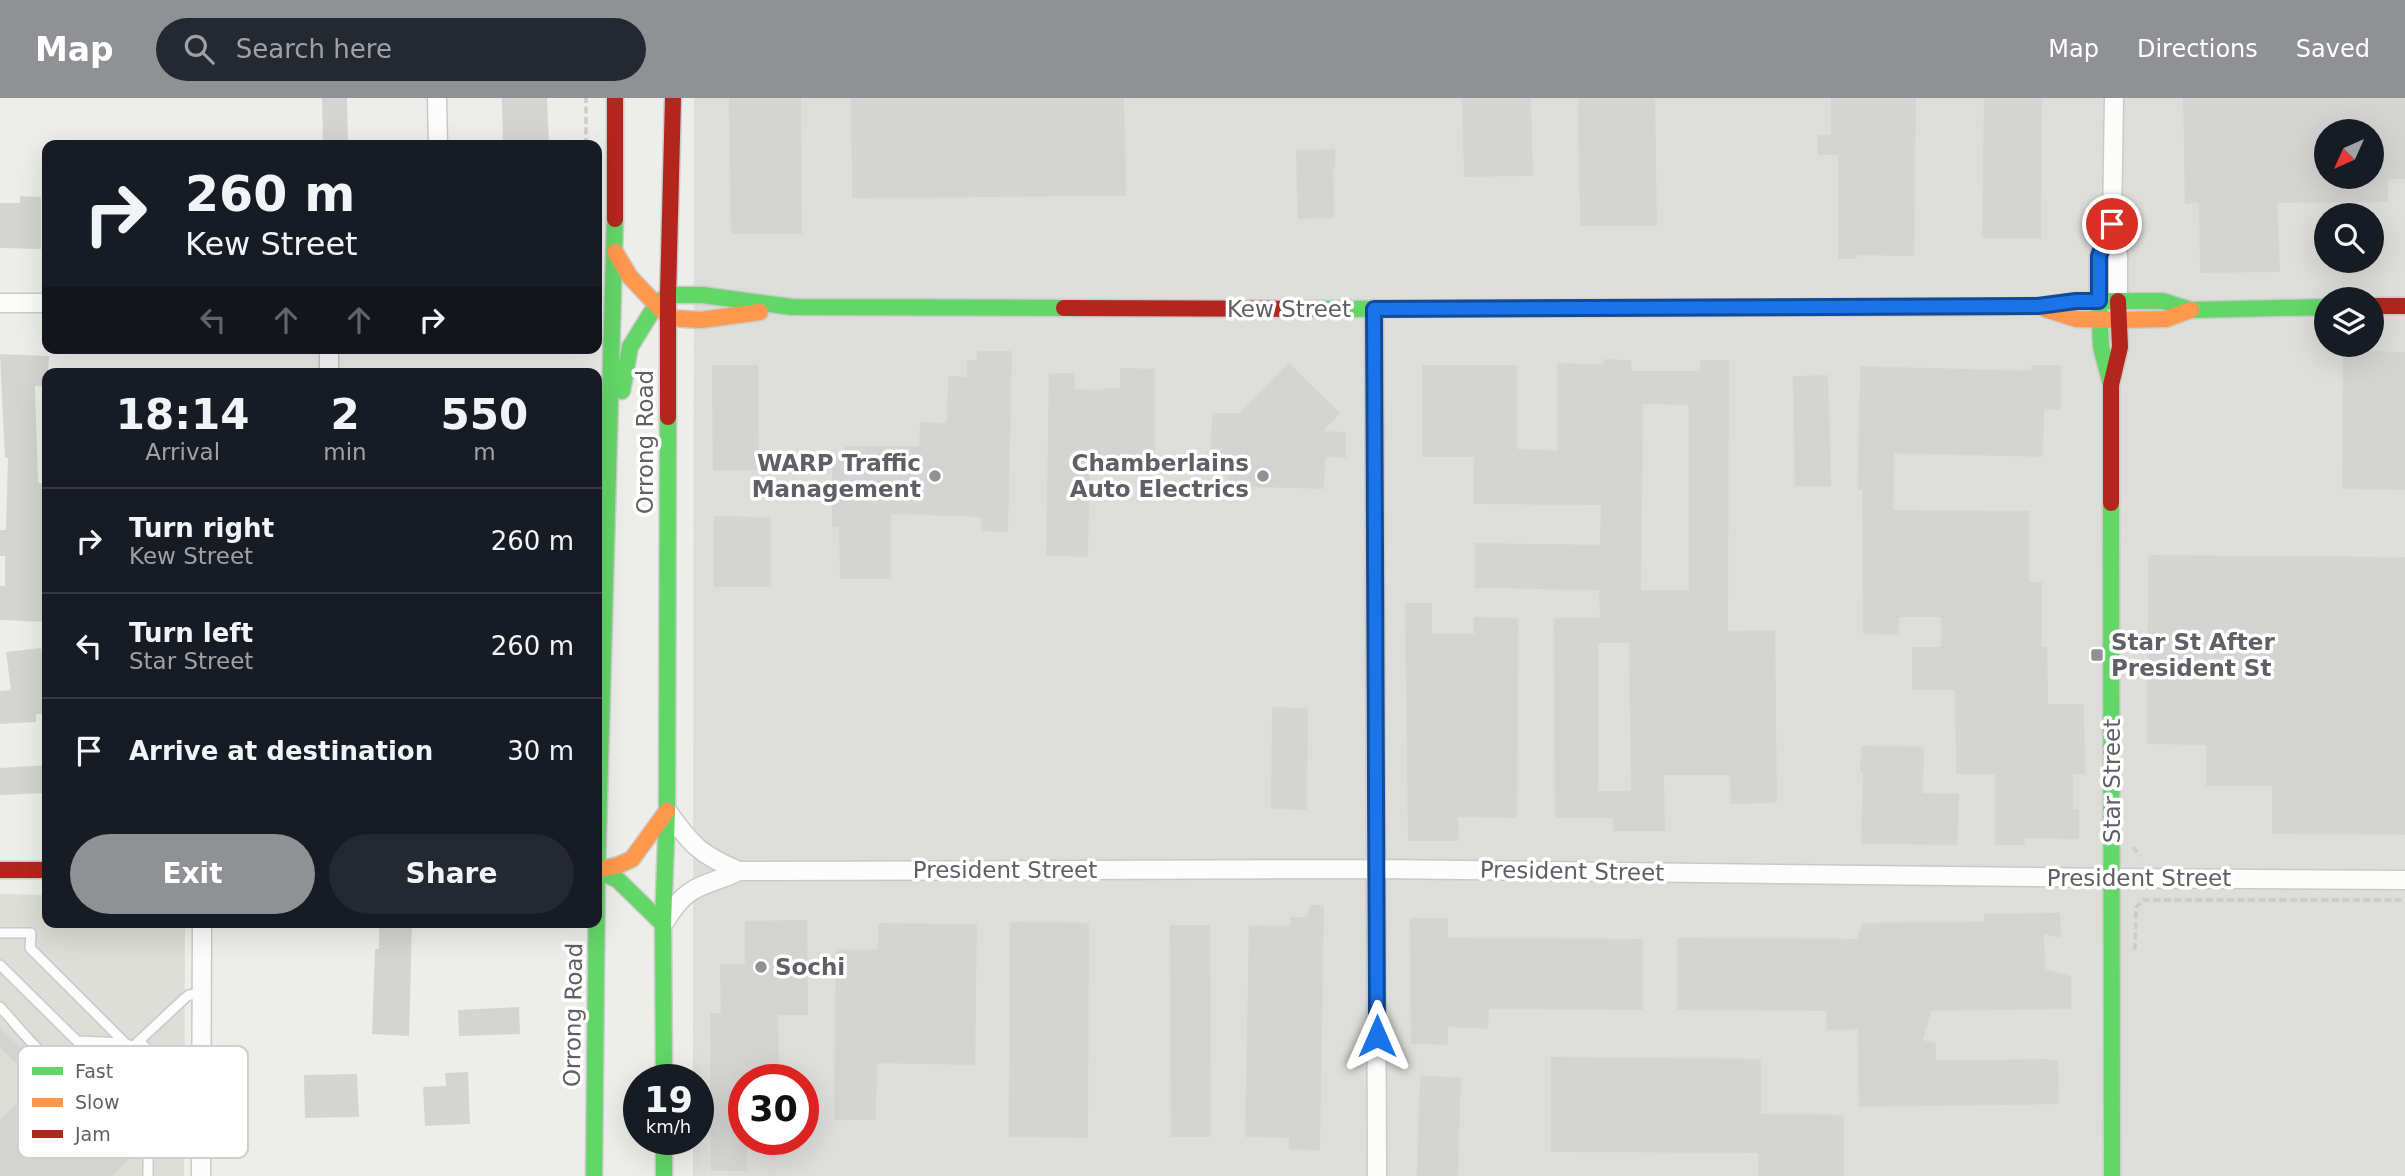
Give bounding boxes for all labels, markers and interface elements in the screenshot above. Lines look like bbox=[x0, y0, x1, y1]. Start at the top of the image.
search box bbox=[156, 18, 646, 81]
text: Map bbox=[35, 30, 114, 69]
icon: search bbox=[180, 30, 218, 68]
text: Search here bbox=[236, 34, 392, 64]
text: Map bbox=[2048, 35, 2099, 63]
text: Directions bbox=[2137, 35, 2258, 63]
text: Saved bbox=[2296, 35, 2370, 63]
north arrow bbox=[2314, 119, 2384, 189]
map controls bbox=[2314, 119, 2384, 357]
text: 260 m bbox=[185, 166, 355, 223]
icon: right bbox=[70, 168, 161, 259]
pin bbox=[2082, 194, 2142, 254]
button: search bbox=[2314, 203, 2384, 273]
icon: arrive bbox=[2093, 205, 2131, 243]
text: Kew Street bbox=[185, 225, 358, 263]
button: layers bbox=[2314, 287, 2384, 357]
street label: Kew Street bbox=[1227, 296, 1351, 322]
icon: left bbox=[194, 301, 232, 339]
icon: ahead bbox=[267, 301, 305, 339]
icon: ahead bbox=[340, 301, 378, 339]
icon: right bbox=[413, 301, 451, 339]
street label: Orrong Road bbox=[632, 370, 658, 514]
text: 18:14 bbox=[116, 390, 250, 439]
text: 2 bbox=[330, 390, 360, 439]
text: 550 bbox=[441, 390, 528, 439]
text: Arrival bbox=[145, 439, 220, 465]
text: min bbox=[323, 439, 367, 465]
text: m bbox=[473, 439, 496, 465]
place label: WARP Traffic Management bbox=[752, 450, 921, 502]
place label: Chamberlains Auto Electrics bbox=[1070, 450, 1249, 502]
marker: WARP Traffic Management bbox=[927, 468, 943, 484]
marker: Chamberlains Auto Electrics bbox=[1255, 468, 1271, 484]
text: Turn right bbox=[129, 513, 274, 543]
icon: right bbox=[70, 522, 108, 560]
text: 260 m bbox=[491, 526, 574, 556]
text: Kew Street bbox=[129, 543, 253, 569]
text: Turn left bbox=[129, 618, 253, 648]
icon: left bbox=[70, 627, 108, 665]
place label: Star St After President St bbox=[2111, 629, 2275, 681]
text: 260 m bbox=[491, 631, 574, 661]
marker: Star St After President St bbox=[2089, 647, 2105, 663]
text: Star Street bbox=[129, 648, 253, 674]
street label: Star Street bbox=[2099, 719, 2125, 843]
icon: arrive bbox=[70, 732, 108, 770]
text: Arrive at destination bbox=[129, 736, 433, 766]
text: 30 m bbox=[507, 736, 574, 766]
button: Exit bbox=[70, 834, 315, 914]
button: Share bbox=[329, 834, 574, 914]
street label: President Street bbox=[1480, 856, 1664, 886]
street label: President Street bbox=[913, 857, 1097, 883]
street label: President Street bbox=[2047, 865, 2231, 891]
street label: Orrong Road bbox=[559, 943, 587, 1087]
place label: Sochi bbox=[775, 954, 845, 980]
marker: Sochi bbox=[753, 959, 769, 975]
position arrow bbox=[1340, 999, 1414, 1073]
legend bbox=[18, 1046, 248, 1158]
text: Fast bbox=[75, 1060, 113, 1082]
speed limit sign: 30 bbox=[728, 1064, 819, 1155]
text: 19 bbox=[644, 1080, 693, 1120]
text: Slow bbox=[75, 1091, 120, 1113]
text: km/h bbox=[646, 1116, 691, 1137]
text: Jam bbox=[74, 1123, 111, 1145]

